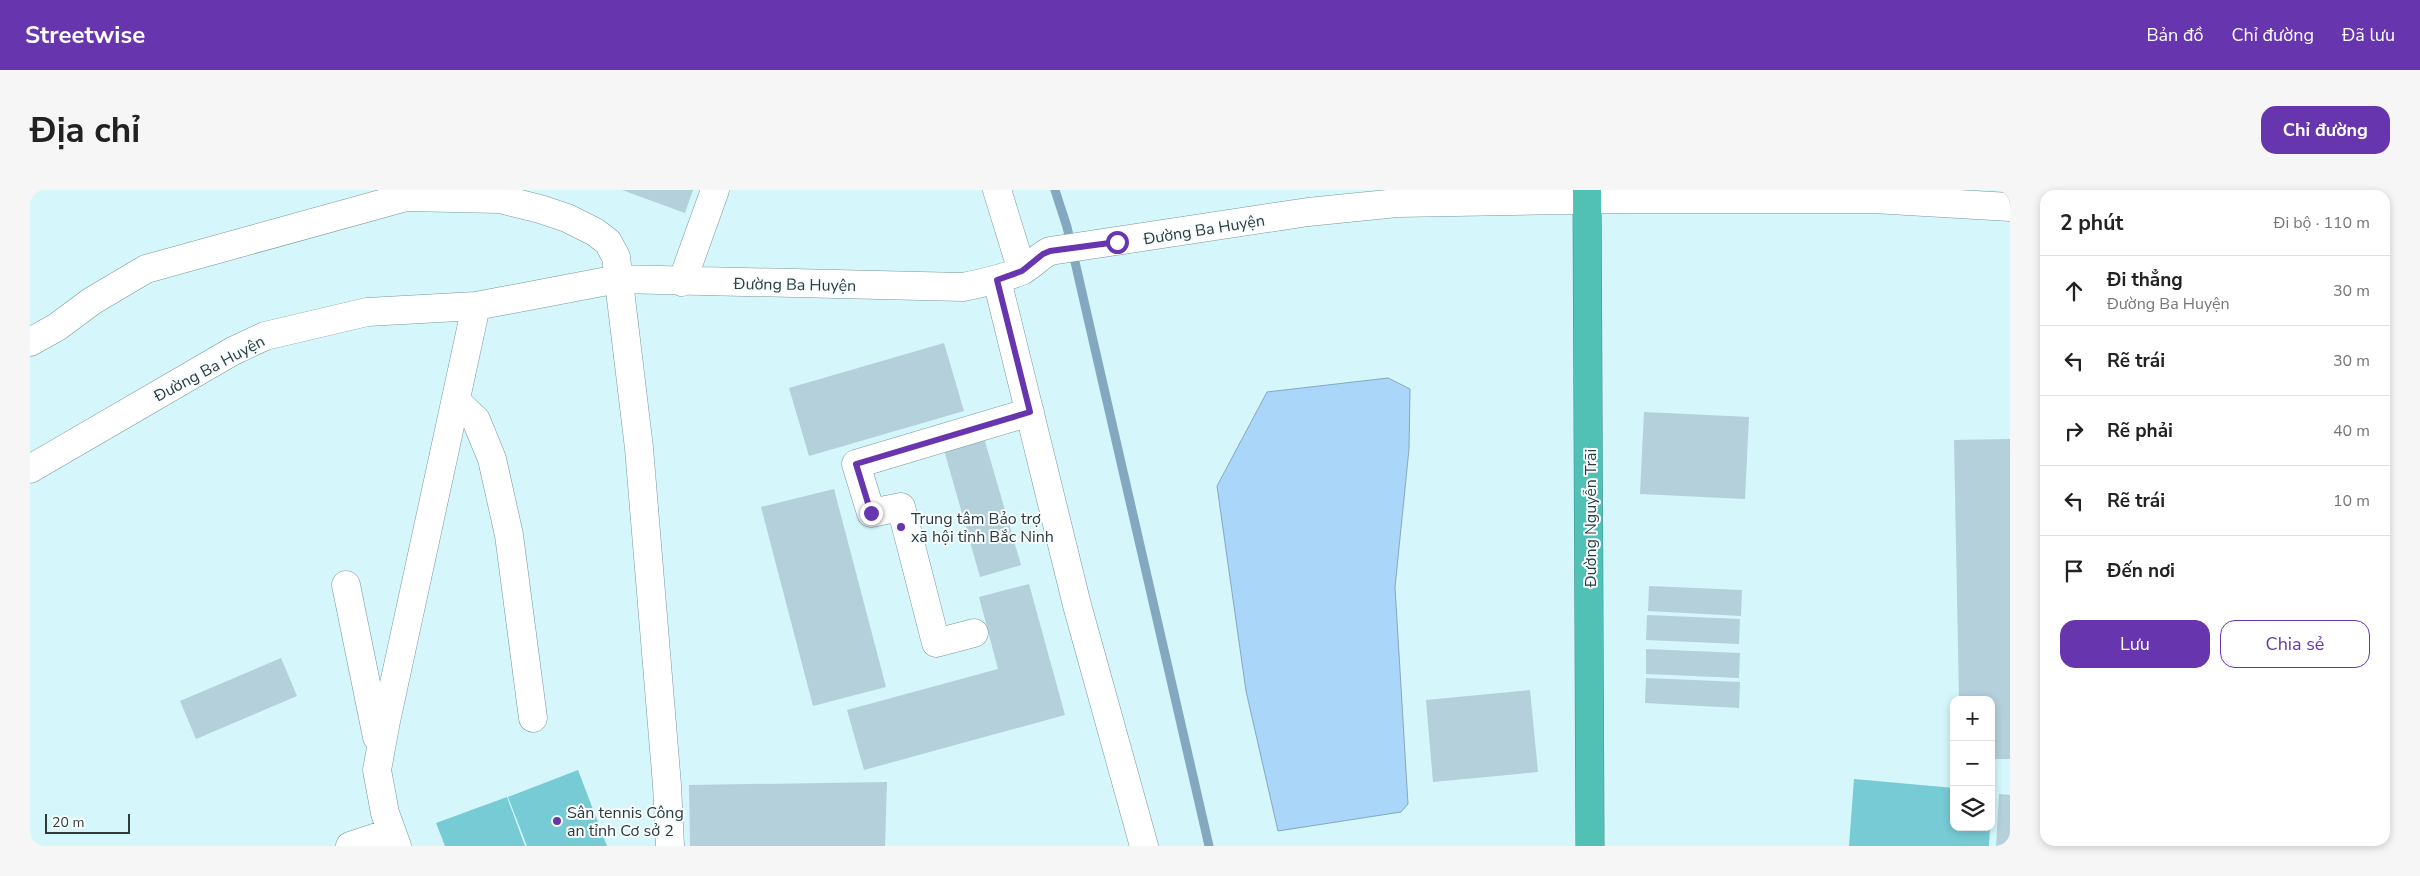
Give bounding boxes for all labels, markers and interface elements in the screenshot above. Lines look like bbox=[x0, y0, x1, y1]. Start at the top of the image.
text: Streetwise bbox=[25, 19, 145, 51]
text: Bản đồ bbox=[2146, 23, 2203, 47]
text: Chỉ đường bbox=[2231, 23, 2314, 47]
text: Đã lưu bbox=[2342, 23, 2395, 47]
button: Chỉ đường bbox=[2261, 106, 2390, 154]
text: Địa chỉ bbox=[30, 107, 140, 154]
text: 2 phút bbox=[2060, 209, 2123, 237]
street label: Đường Ba Huyện bbox=[1141, 210, 1266, 251]
text: Đi bộ · 110 m bbox=[2274, 212, 2370, 234]
route start bbox=[1106, 231, 1129, 254]
text: Đi thẳng bbox=[2107, 267, 2183, 293]
street label: Đường Ba Huyện bbox=[733, 273, 856, 297]
icon: ahead bbox=[2060, 277, 2088, 305]
text: 30 m bbox=[2333, 280, 2370, 302]
text: Đường Ba Huyện bbox=[2107, 293, 2230, 315]
street label: Đường Ba Huyện bbox=[149, 330, 269, 408]
icon: left bbox=[2060, 347, 2088, 375]
text: Rẽ trái bbox=[2107, 348, 2165, 374]
text: 30 m bbox=[2333, 350, 2370, 372]
icon: right bbox=[2060, 417, 2088, 445]
text: Rẽ phải bbox=[2107, 418, 2173, 444]
text: 40 m bbox=[2333, 420, 2370, 442]
street label: Đường Nguyễn Trãi bbox=[1580, 449, 1602, 588]
icon: left bbox=[2060, 487, 2088, 515]
text: Rẽ trái bbox=[2107, 488, 2165, 514]
text: 10 m bbox=[2333, 490, 2370, 512]
route end bbox=[860, 502, 883, 525]
place label: Trung tâm Bảo trợ xã hội tỉnh Bắc Ninh bbox=[911, 508, 1054, 548]
marker: Trung tâm Bảo trợ xã hội tỉnh Bắc Ninh bbox=[895, 521, 907, 533]
icon: arrive bbox=[2060, 557, 2088, 585]
text: Đến nơi bbox=[2107, 558, 2175, 584]
button: Lưu bbox=[2060, 620, 2210, 668]
button: Chia sẻ bbox=[2220, 620, 2370, 668]
map controls bbox=[1950, 696, 1995, 831]
button: + bbox=[1950, 696, 1995, 741]
button: − bbox=[1950, 741, 1995, 786]
button: layers bbox=[1950, 786, 1995, 831]
place label: Sân tennis Công an tỉnh Cơ sở 2 bbox=[567, 802, 684, 842]
scale bar bbox=[45, 811, 130, 834]
text: 20 m bbox=[52, 813, 84, 832]
marker: Sân tennis Công an tỉnh Cơ sở 2 bbox=[551, 815, 563, 827]

